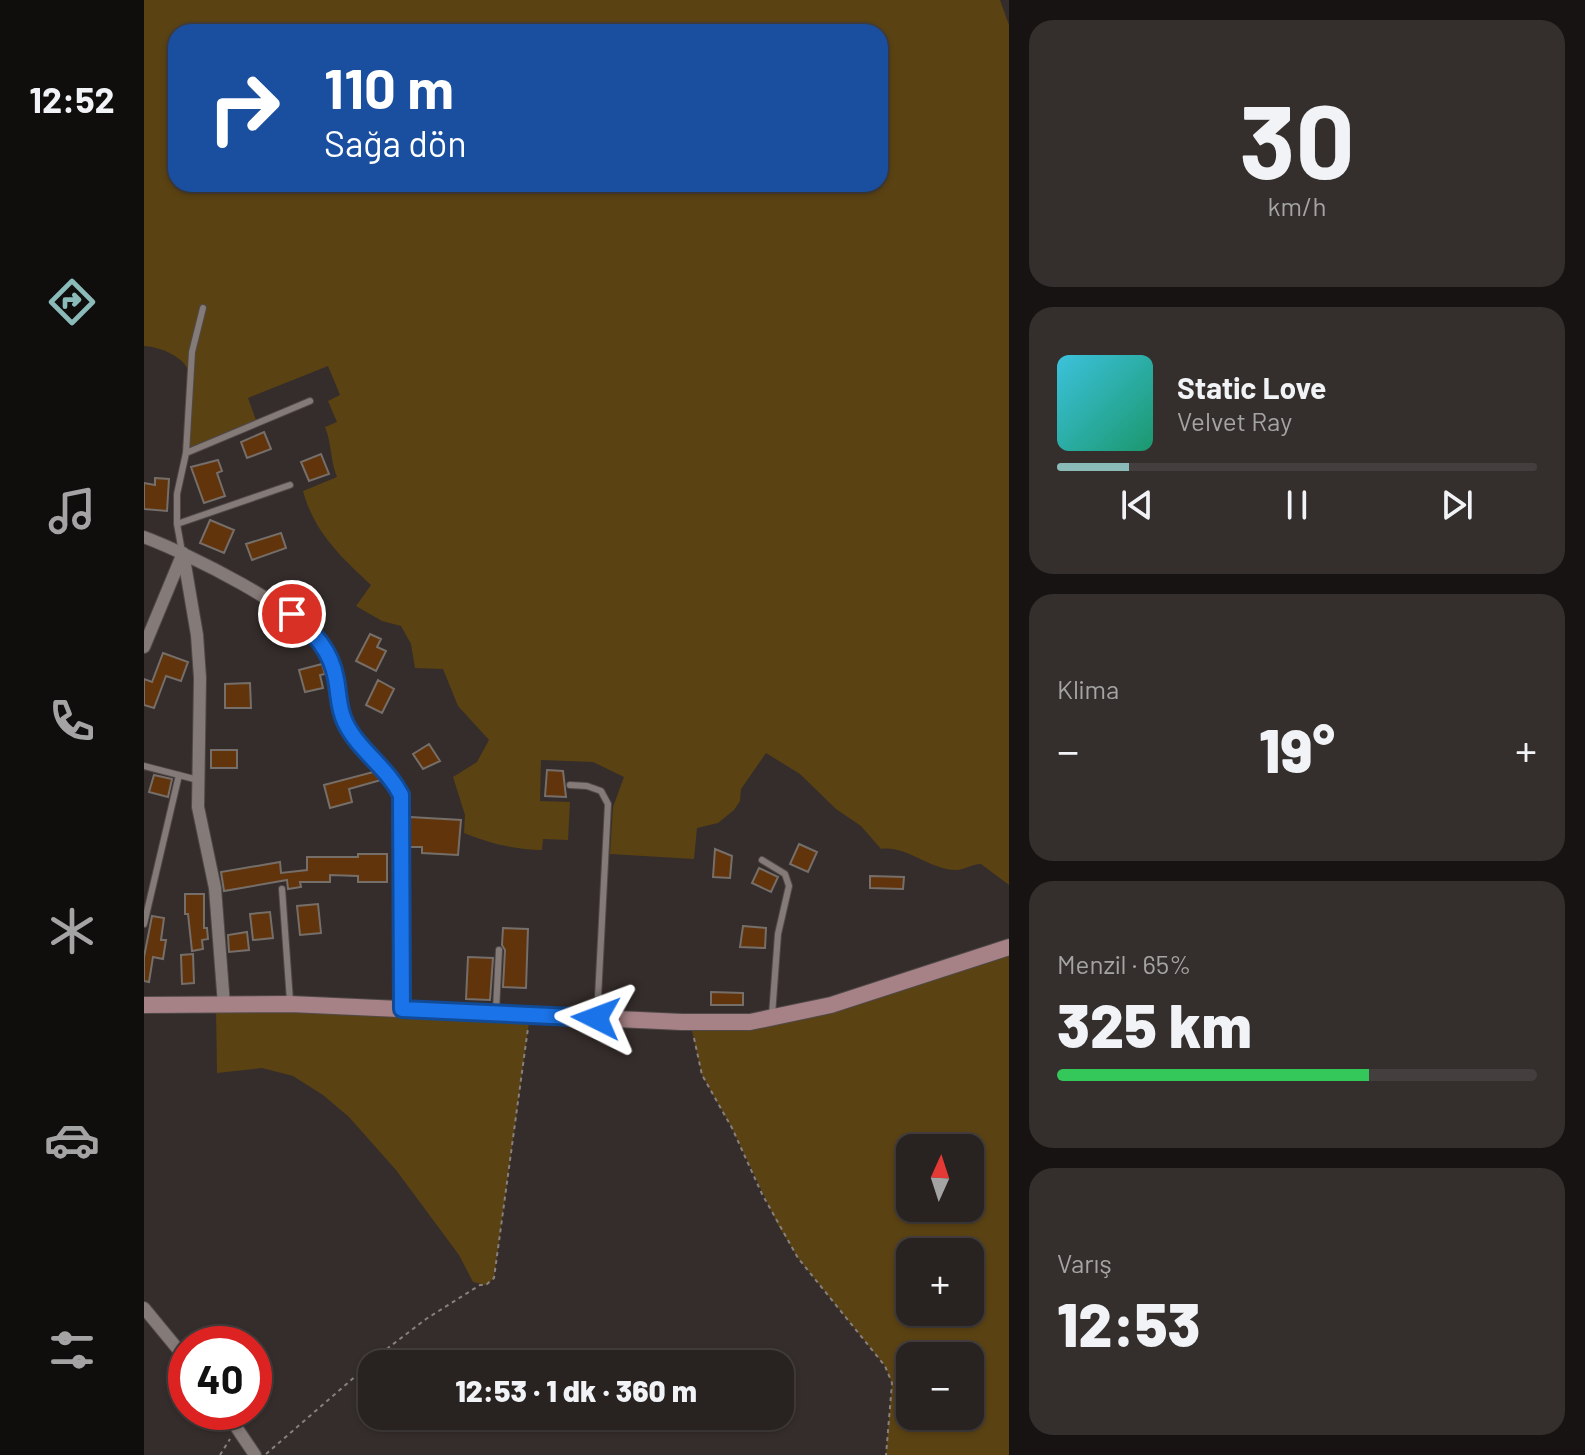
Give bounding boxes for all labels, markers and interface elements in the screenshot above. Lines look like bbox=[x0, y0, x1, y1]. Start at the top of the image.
text: 110 m bbox=[324, 53, 454, 120]
icon: right bbox=[192, 56, 296, 160]
text: 30 bbox=[1239, 75, 1355, 200]
text: 12:52 bbox=[29, 77, 115, 120]
text: Sağa dön bbox=[324, 121, 467, 164]
text: km/h bbox=[1268, 190, 1326, 221]
icon: directions bbox=[44, 274, 100, 330]
text: Static Love bbox=[1177, 369, 1326, 405]
text: Velvet Ray bbox=[1177, 405, 1292, 436]
icon: music bbox=[44, 483, 100, 539]
icon: previous bbox=[1115, 483, 1159, 527]
icon: pause bbox=[1275, 483, 1319, 527]
icon: next bbox=[1435, 483, 1479, 527]
pin bbox=[258, 580, 326, 648]
icon: arrive bbox=[270, 592, 314, 636]
text: Klima bbox=[1057, 673, 1119, 704]
icon: phone bbox=[44, 693, 100, 749]
text: 19° bbox=[1259, 713, 1335, 785]
text: − bbox=[1057, 723, 1079, 776]
text: + bbox=[1515, 723, 1537, 776]
icon: climate bbox=[44, 903, 100, 959]
text: Menzil · 65% bbox=[1057, 948, 1191, 979]
position arrow bbox=[554, 976, 638, 1060]
text: 325 km bbox=[1057, 988, 1252, 1060]
icon: car bbox=[44, 1112, 100, 1168]
north arrow bbox=[896, 1134, 984, 1222]
map controls bbox=[896, 1134, 984, 1430]
button: + bbox=[896, 1238, 984, 1326]
text: Varış bbox=[1057, 1247, 1112, 1278]
text: 12:53 bbox=[1057, 1287, 1200, 1359]
icon: filters bbox=[44, 1322, 100, 1378]
speed limit sign: 40 bbox=[168, 1326, 272, 1430]
button: − bbox=[896, 1342, 984, 1430]
text: 12:53 · 1 dk · 360 m bbox=[455, 1372, 697, 1408]

